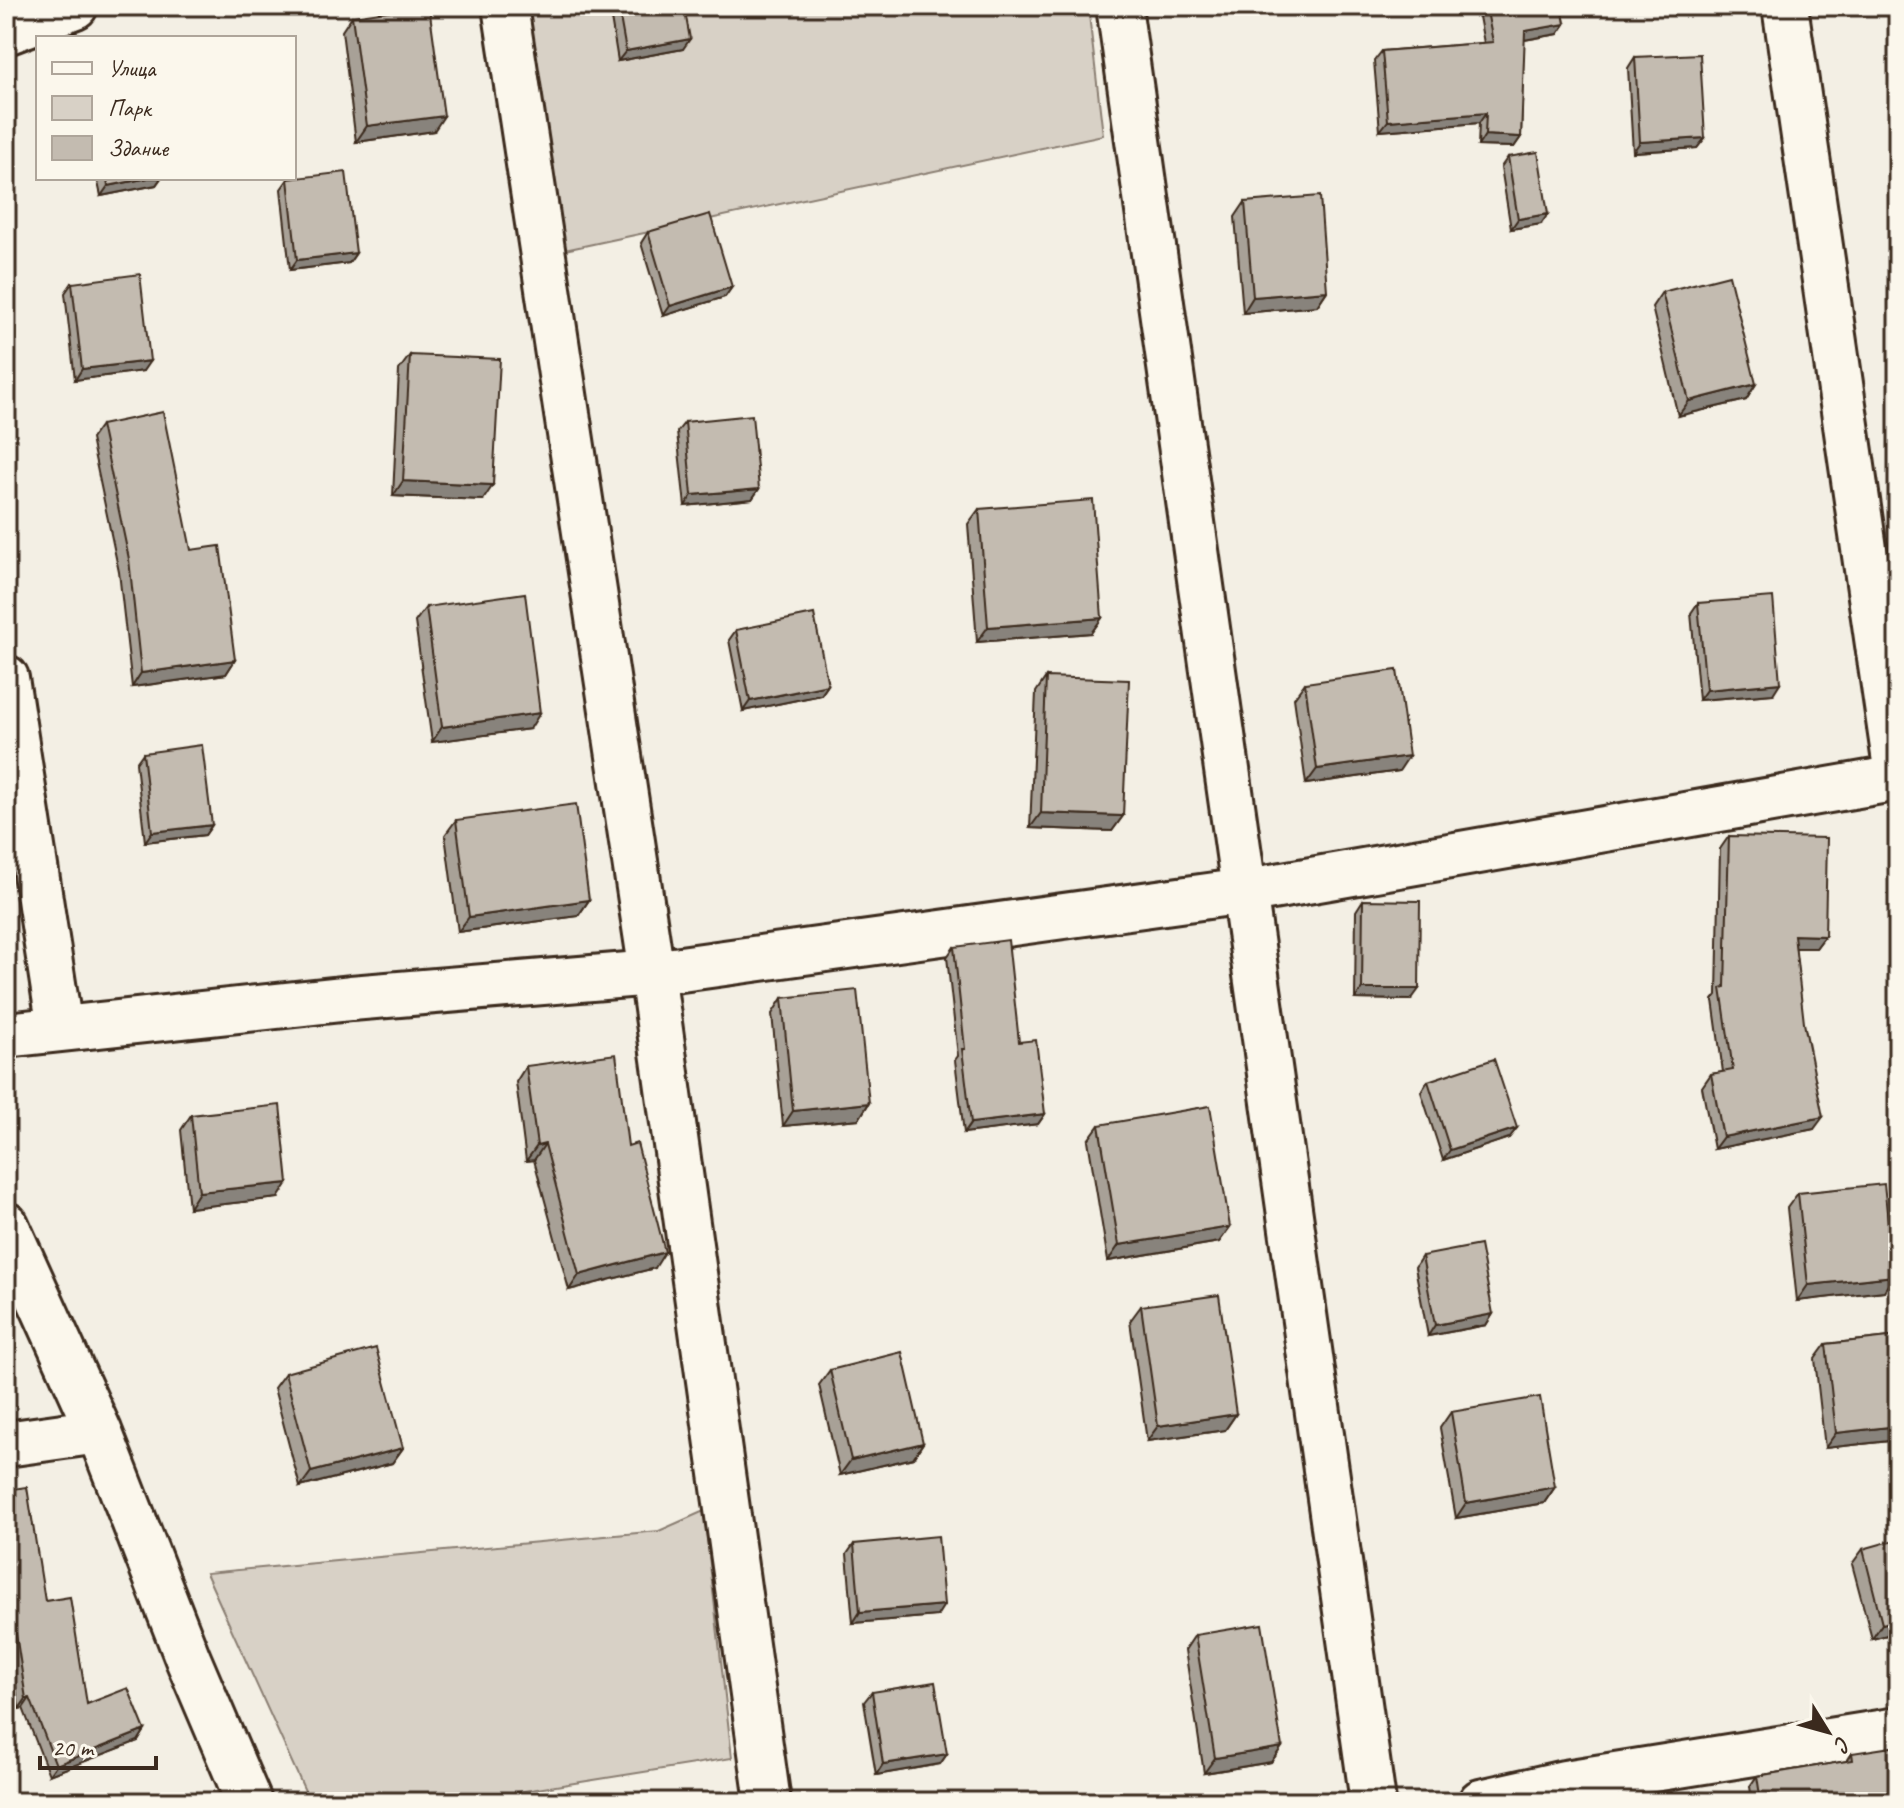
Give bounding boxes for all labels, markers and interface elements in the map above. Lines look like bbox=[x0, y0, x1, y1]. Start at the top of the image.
legend bbox=[36, 36, 296, 180]
text: Улица bbox=[108, 53, 157, 83]
text: Парк bbox=[108, 93, 153, 123]
text: Здание bbox=[108, 133, 170, 163]
north arrow bbox=[1788, 1692, 1868, 1772]
scale bar bbox=[40, 1720, 156, 1770]
text: С bbox=[1827, 1731, 1858, 1759]
text: 20 m bbox=[52, 1733, 95, 1763]

